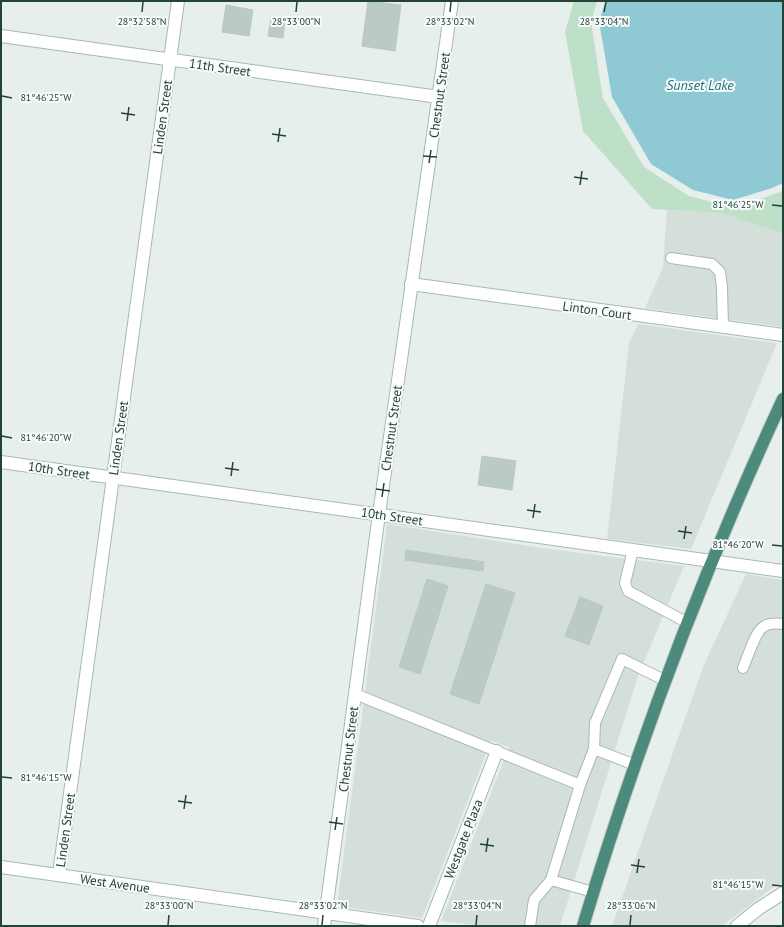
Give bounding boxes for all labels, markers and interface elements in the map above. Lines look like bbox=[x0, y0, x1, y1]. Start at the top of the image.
text: 28°32'58"N bbox=[117, 15, 167, 28]
text: 28°33'00"N bbox=[271, 15, 321, 28]
text: 28°33'02"N bbox=[425, 15, 475, 28]
text: 28°33'04"N bbox=[579, 15, 629, 28]
street label: Chestnut Street bbox=[425, 51, 454, 139]
street label: 11th Street bbox=[188, 55, 253, 80]
water label: Sunset Lake bbox=[666, 76, 734, 94]
street label: Linden Street bbox=[149, 78, 176, 155]
text: 81°46'25"W bbox=[20, 91, 72, 104]
text: 81°46'25"W bbox=[712, 198, 764, 211]
street label: Linton Court bbox=[561, 297, 633, 324]
street label: Chestnut Street bbox=[377, 384, 406, 472]
street label: Linden Street bbox=[105, 399, 132, 476]
text: 81°46'20"W bbox=[20, 431, 72, 444]
street label: 10th Street bbox=[27, 458, 92, 483]
street label: 10th Street bbox=[360, 504, 425, 529]
text: 81°46'20"W bbox=[712, 538, 764, 551]
street label: Chestnut Street bbox=[335, 705, 362, 793]
text: 81°46'15"W bbox=[20, 771, 72, 784]
street label: Linden Street bbox=[52, 791, 79, 868]
street label: Westgate Plaza bbox=[440, 797, 486, 881]
street label: West Avenue bbox=[79, 870, 151, 897]
text: 81°46'15"W bbox=[712, 878, 764, 891]
text: 28°33'00"N bbox=[144, 899, 194, 912]
text: 28°33'02"N bbox=[298, 899, 348, 912]
text: 28°33'04"N bbox=[452, 899, 502, 912]
text: 28°33'06"N bbox=[606, 899, 656, 912]

